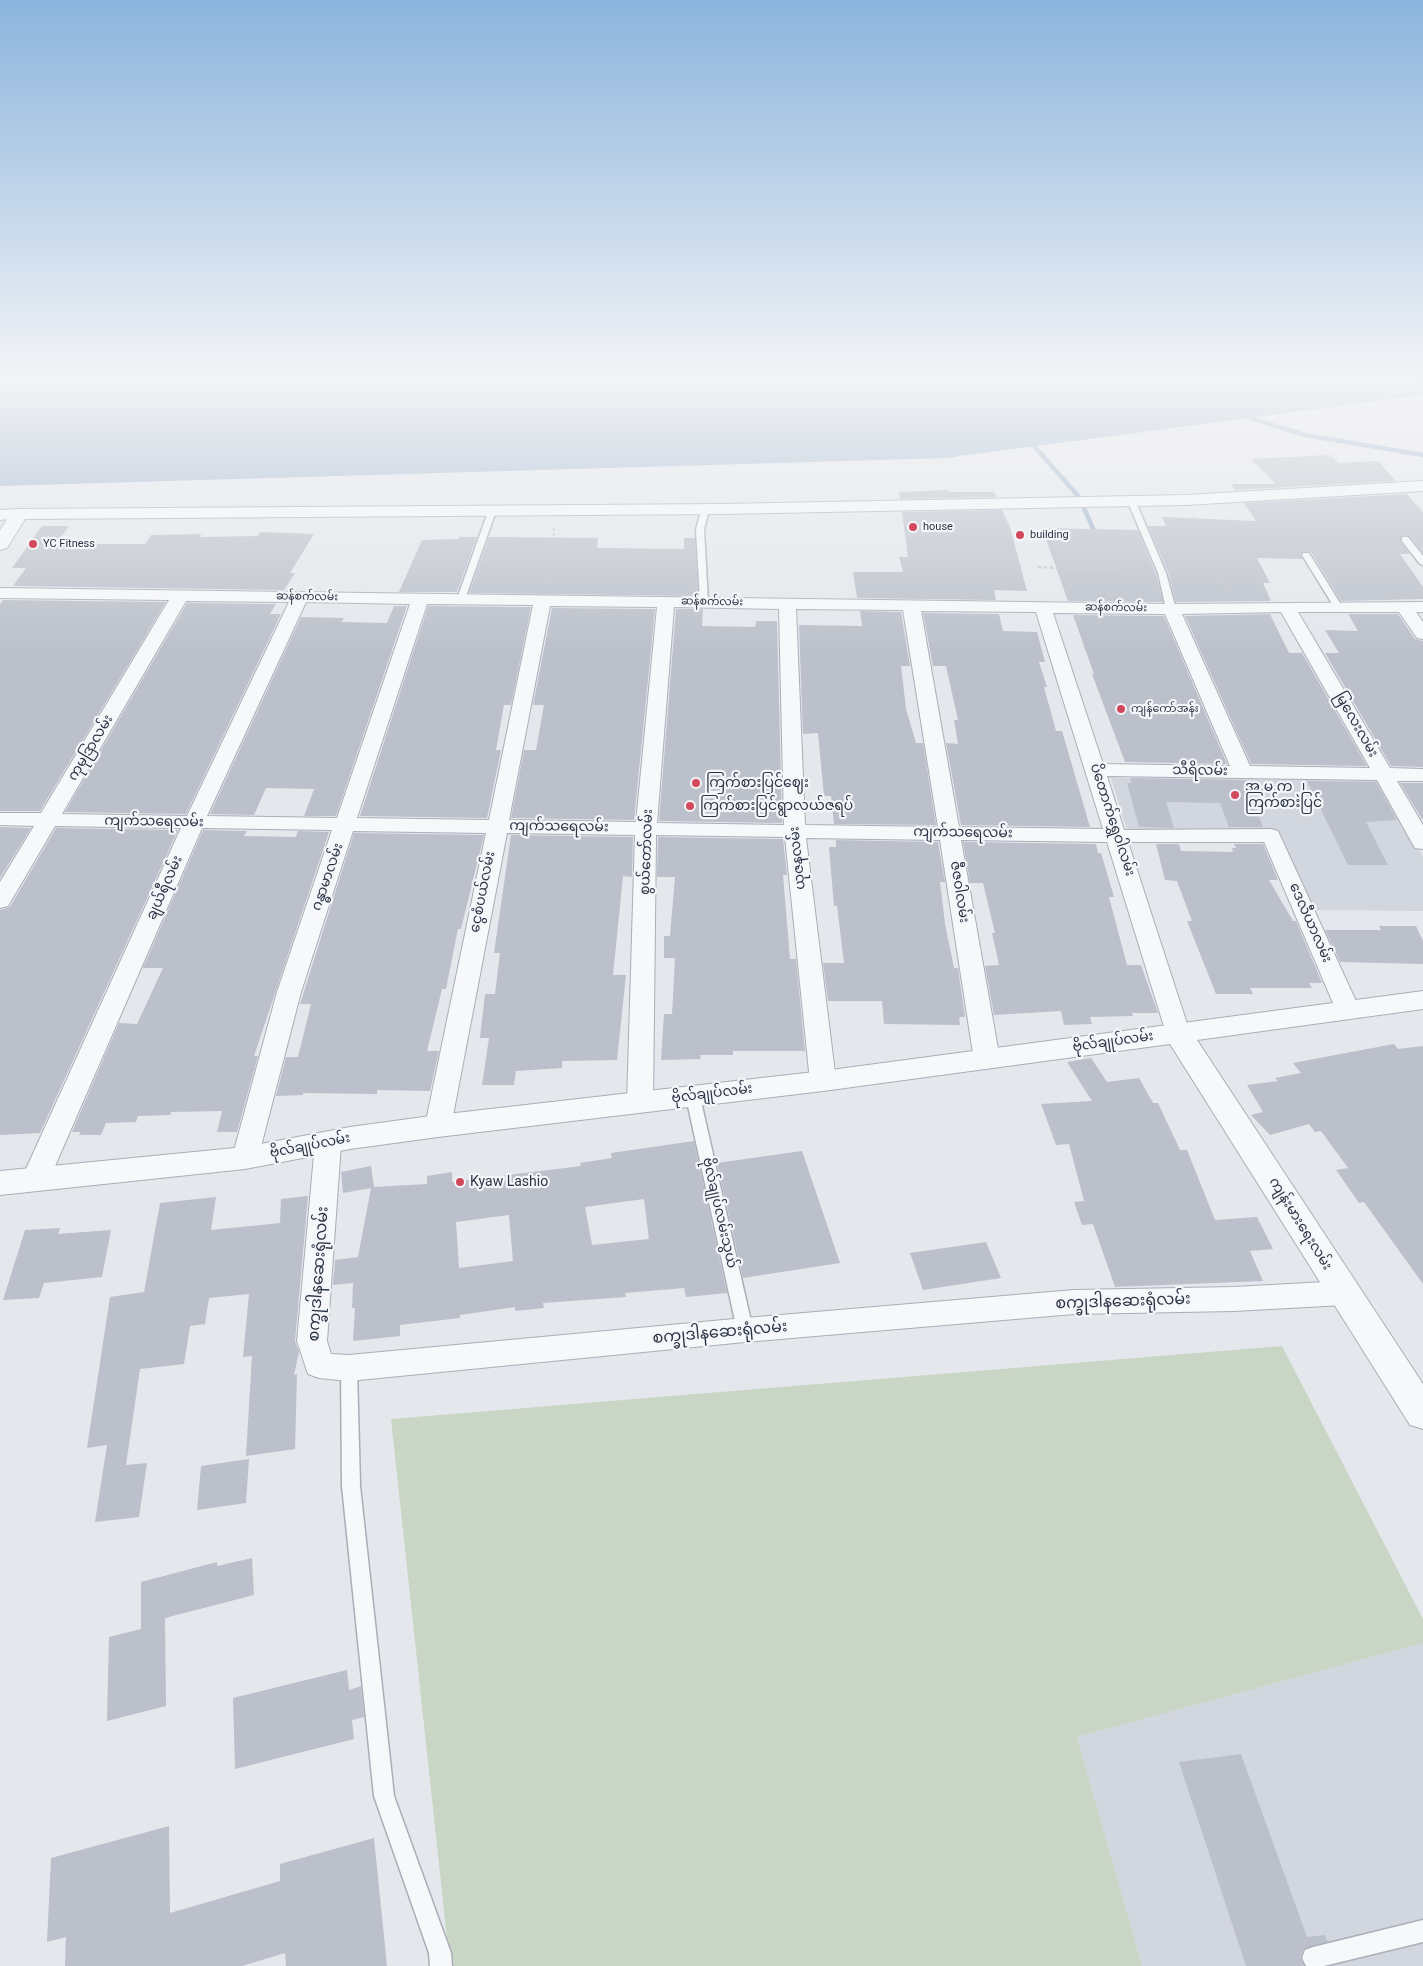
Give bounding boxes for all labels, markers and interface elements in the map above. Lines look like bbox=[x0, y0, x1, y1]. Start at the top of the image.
place label: house bbox=[923, 520, 953, 534]
marker: house bbox=[907, 521, 919, 533]
place label: building bbox=[1030, 528, 1069, 542]
marker: building bbox=[1014, 529, 1026, 541]
place label: YC Fitness bbox=[43, 537, 95, 551]
marker: YC Fitness bbox=[27, 538, 39, 550]
street label: ဆန်စက်လမ်း bbox=[276, 590, 338, 604]
street label: ဆန်စက်လမ်း bbox=[681, 595, 743, 609]
street label: ဆန်စက်လမ်း bbox=[1085, 601, 1147, 615]
street label: မြလေးလမ်း bbox=[1331, 690, 1381, 760]
place label: ကျန်ကော်အန်း bbox=[1131, 702, 1198, 716]
marker: ကျန်ကော်အန်း bbox=[1115, 703, 1127, 715]
street label: ကုမုဒြာလမ်း bbox=[65, 712, 117, 784]
street label: ပိတောက်ရွှေဝါလမ်း bbox=[1086, 762, 1138, 878]
street label: သီရိလမ်း bbox=[1172, 762, 1228, 780]
place label: ကြက်စားပြင်ဈေး bbox=[706, 775, 809, 791]
marker: ကြက်စားပြင်ဈေး bbox=[690, 777, 702, 789]
place label: အ.မ.က ၂ ကြက်စားပြင် bbox=[1245, 779, 1322, 812]
marker: အ.မ.က ၂ ကြက်စားပြင် bbox=[1229, 789, 1241, 801]
place label: ကြက်စားပြင်ရွာလယ်ဇရပ် bbox=[700, 798, 853, 814]
marker: ကြက်စားပြင်ရွာလယ်ဇရပ် bbox=[684, 800, 696, 812]
street label: စွယ်တော်လမ်း bbox=[637, 809, 657, 895]
street label: ကျက်သရေလမ်း bbox=[104, 813, 204, 831]
street label: ကျက်သရေလမ်း bbox=[509, 818, 609, 836]
street label: ကျက်သရေလမ်း bbox=[913, 824, 1013, 842]
street label: ယုဇနလမ်း bbox=[786, 826, 810, 890]
street label: ဂန္ဓာမာလမ်း bbox=[309, 841, 347, 913]
street label: ငွေစံပယ်လမ်း bbox=[467, 850, 499, 934]
street label: ချယ်ရီလမ်း bbox=[143, 853, 187, 923]
street label: ဇီဇဝါလမ်း bbox=[946, 860, 972, 924]
street label: ဒေလီယာလမ်း bbox=[1285, 880, 1335, 966]
street label: ဗိုလ်ချုပ်လမ်း bbox=[1071, 1028, 1155, 1056]
street label: ဗိုလ်ချုပ်လမ်း bbox=[671, 1081, 753, 1107]
street label: ဗိုလ်ချုပ်လမ်း bbox=[268, 1130, 352, 1162]
street label: ဗိုလ်ချုပ်လမ်းသွယ် bbox=[698, 1156, 740, 1270]
place label: Kyaw Lashio bbox=[470, 1174, 548, 1190]
street label: ကျန်းမားရေးလမ်း bbox=[1265, 1175, 1335, 1273]
marker: Kyaw Lashio bbox=[454, 1176, 466, 1188]
street label: စက္ခုဒါနဆေးရုံလမ်း bbox=[305, 1206, 333, 1342]
street label: စက္ခုဒါနဆေးရုံလမ်း bbox=[1055, 1290, 1191, 1314]
street label: စက္ခုဒါနဆေးရုံလမ်း bbox=[652, 1318, 788, 1348]

